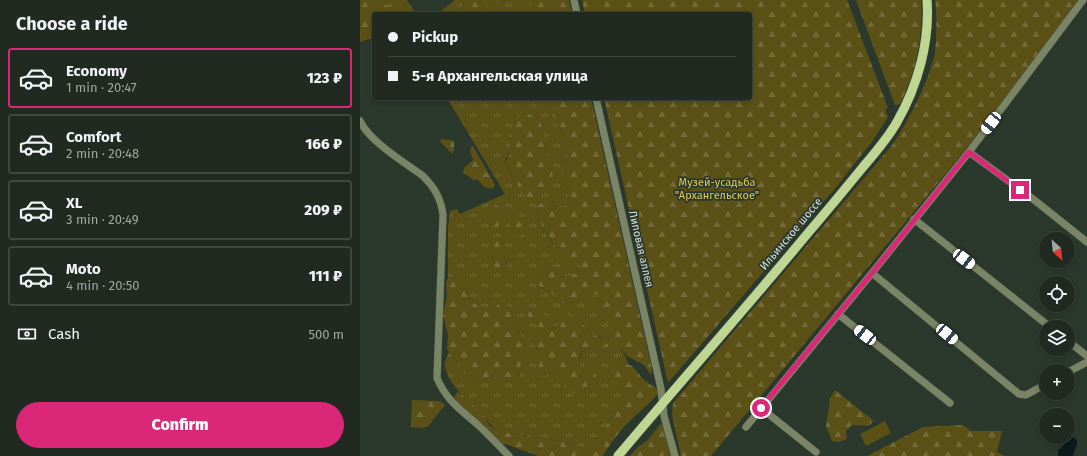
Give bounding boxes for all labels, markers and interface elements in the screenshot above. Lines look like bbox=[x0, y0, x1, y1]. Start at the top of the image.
text: Choose a ride bbox=[16, 13, 128, 35]
text: Pickup bbox=[412, 28, 458, 46]
icon: car bbox=[18, 60, 54, 96]
text: Economy bbox=[66, 62, 127, 80]
text: 5-я Архангельская улица bbox=[412, 67, 588, 85]
text: 123 ₽ bbox=[307, 69, 342, 87]
text: 1 min · 20:47 bbox=[66, 80, 137, 95]
car bbox=[979, 110, 1003, 136]
icon: car bbox=[18, 126, 54, 162]
text: Comfort bbox=[66, 128, 122, 146]
text: 166 ₽ bbox=[305, 135, 342, 153]
text: 2 min · 20:48 bbox=[66, 146, 139, 161]
park label: Музей-усадьба "Архангельское" bbox=[675, 176, 759, 202]
route end bbox=[1011, 181, 1029, 199]
icon: car bbox=[18, 192, 54, 228]
text: XL bbox=[66, 194, 82, 212]
street label: Ильинское шоссе bbox=[757, 195, 825, 273]
text: 209 ₽ bbox=[304, 201, 342, 219]
street label: Липовая аллея bbox=[626, 209, 656, 289]
text: 3 min · 20:49 bbox=[66, 212, 139, 227]
north arrow bbox=[1039, 232, 1075, 268]
map controls bbox=[1039, 232, 1075, 444]
car bbox=[951, 247, 977, 271]
icon: car bbox=[18, 258, 54, 294]
text: Moto bbox=[66, 260, 101, 278]
text: 111 ₽ bbox=[309, 267, 342, 285]
button: locate bbox=[1039, 276, 1075, 312]
text: 4 min · 20:50 bbox=[66, 278, 139, 293]
button: layers bbox=[1039, 320, 1075, 356]
car bbox=[934, 322, 960, 346]
icon: cash bbox=[16, 323, 38, 345]
car bbox=[852, 323, 878, 347]
text: Cash bbox=[48, 325, 80, 343]
text: 500 m bbox=[308, 327, 344, 342]
button: + bbox=[1039, 364, 1075, 400]
route start bbox=[752, 399, 770, 417]
button: Confirm bbox=[16, 402, 344, 448]
button: − bbox=[1039, 408, 1075, 444]

